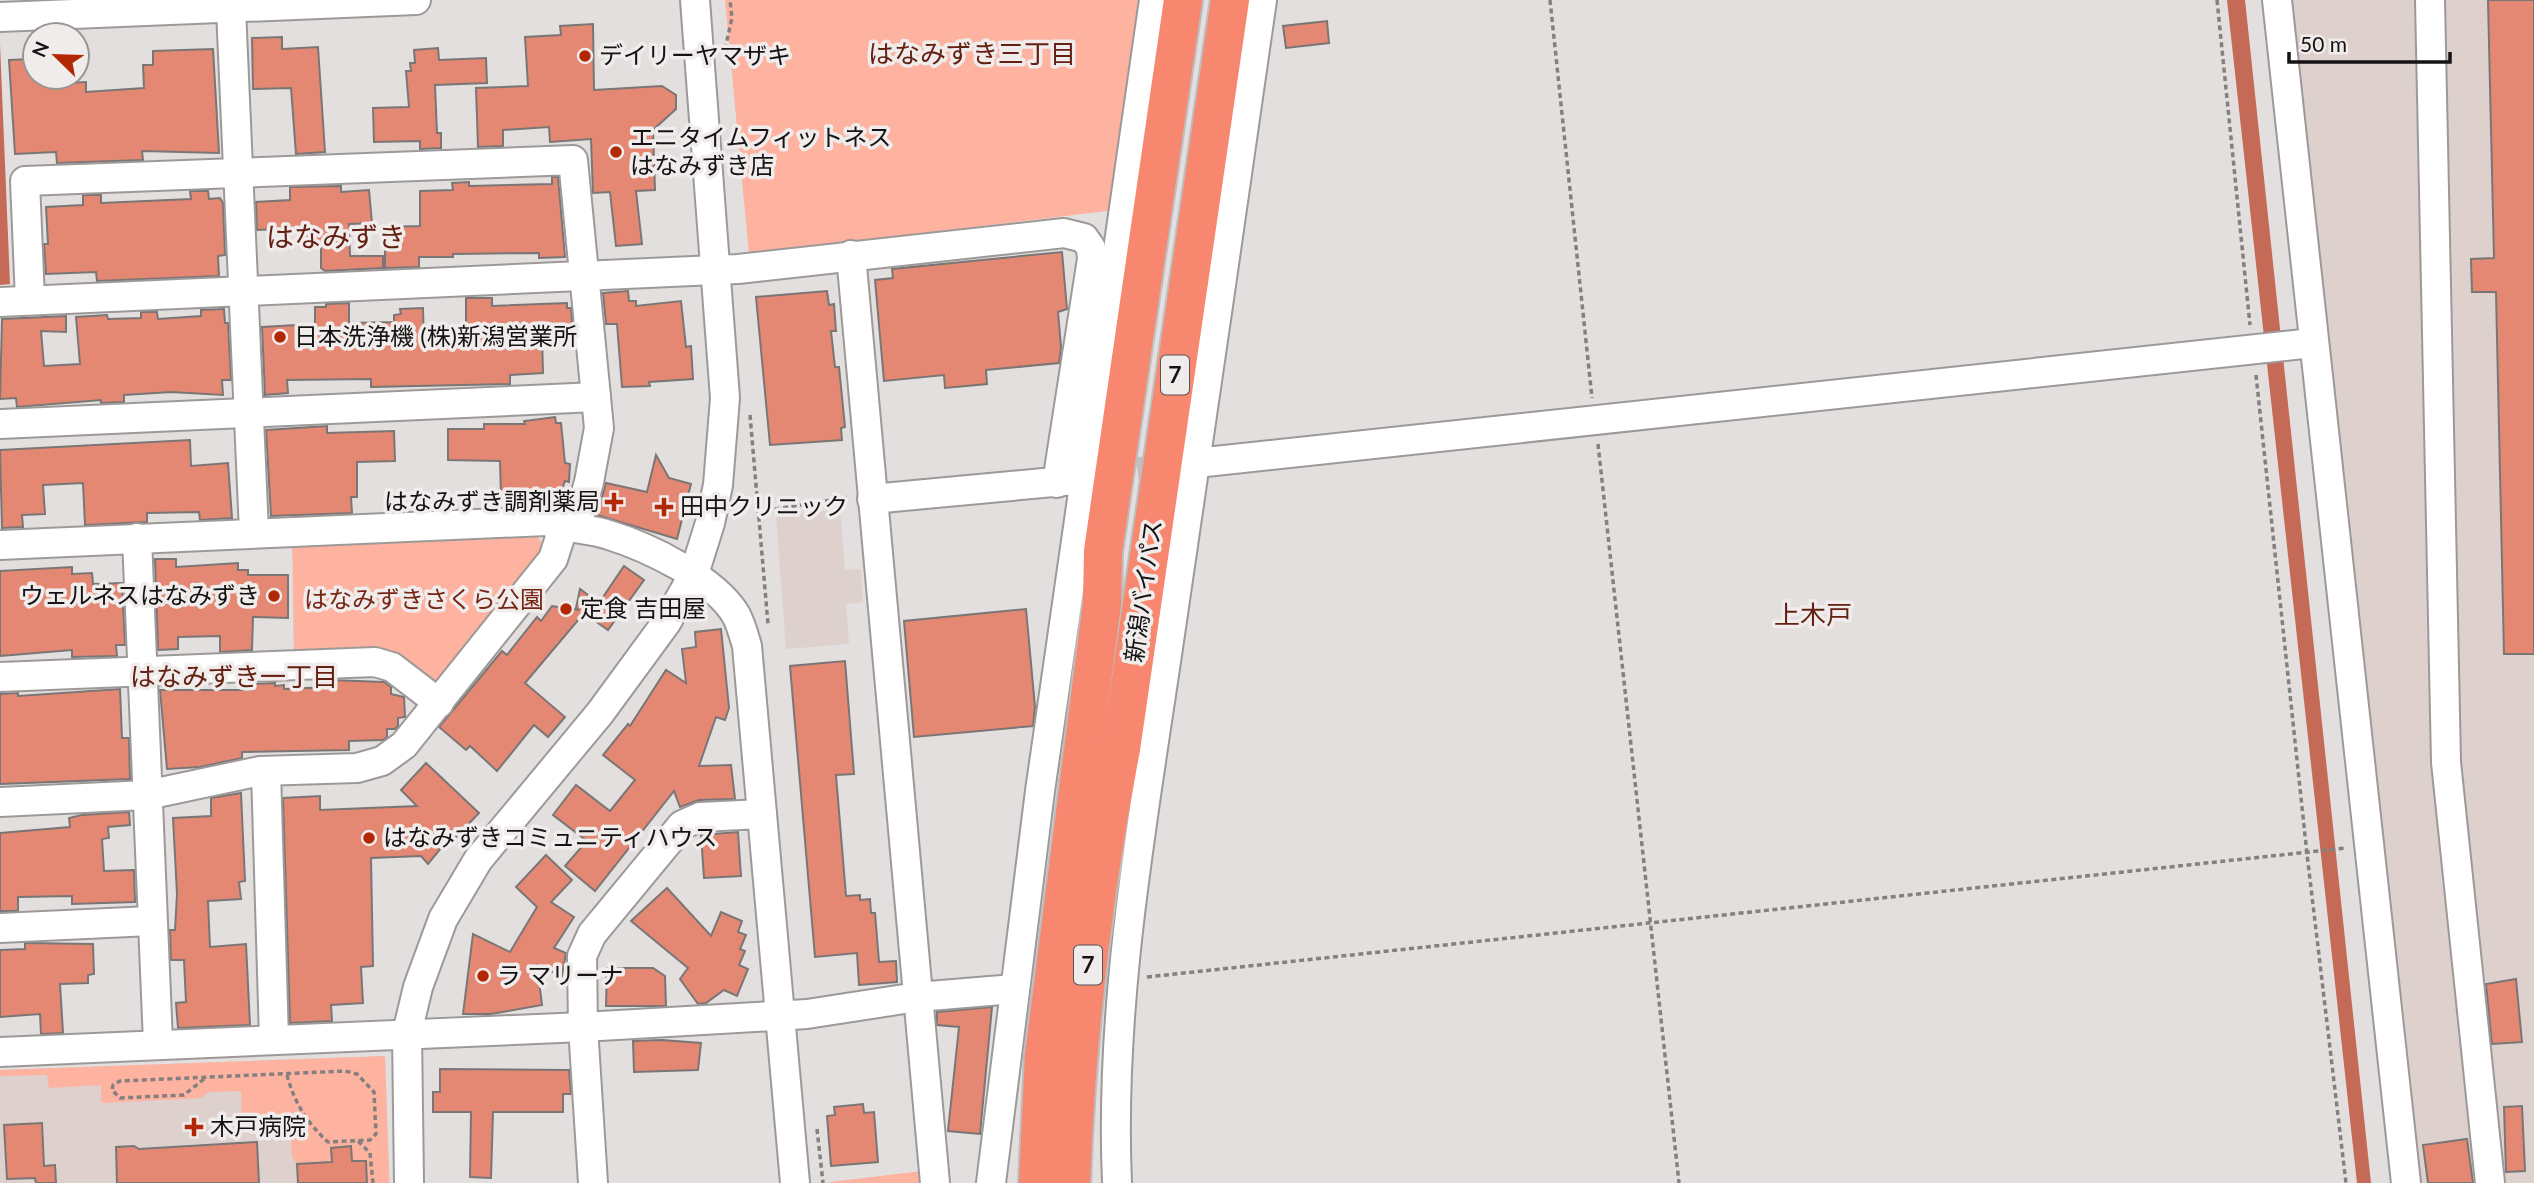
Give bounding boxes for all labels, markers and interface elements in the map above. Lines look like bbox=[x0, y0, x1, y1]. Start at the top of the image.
north arrow bbox=[21, 21, 91, 91]
scale bar bbox=[2289, 21, 2450, 65]
text: 50 m bbox=[2300, 31, 2347, 56]
district label: はなみずき三丁目 bbox=[868, 37, 1076, 69]
text: N bbox=[26, 38, 53, 60]
place label: デイリーヤマザキ bbox=[599, 40, 791, 69]
marker: デイリーヤマザキ bbox=[577, 48, 593, 64]
place label: エニタイムフィットネス はなみずき店 bbox=[630, 122, 892, 179]
marker: エニタイムフィットネス はなみずき店 bbox=[608, 144, 624, 160]
district label: はなみずき bbox=[266, 219, 406, 253]
place label: 日本洗浄機 (株)新潟営業所 bbox=[294, 321, 577, 350]
marker: 日本洗浄機 (株)新潟営業所 bbox=[272, 329, 288, 345]
road number: 7 bbox=[1161, 356, 1189, 394]
place label: はなみずき調剤薬局 bbox=[384, 486, 600, 515]
place label: 田中クリニック bbox=[680, 491, 848, 520]
marker: はなみずき調剤薬局 bbox=[606, 494, 622, 510]
marker: 田中クリニック bbox=[654, 497, 674, 517]
street label: 新潟バイパス bbox=[1118, 518, 1167, 664]
place label: ウェルネスはなみずき bbox=[20, 580, 260, 609]
park label: はなみずきさくら公園 bbox=[304, 584, 544, 613]
marker: ウェルネスはなみずき bbox=[266, 588, 282, 604]
place label: 定食 吉田屋 bbox=[580, 593, 706, 622]
district label: 上木戸 bbox=[1774, 598, 1852, 630]
marker: 定食 吉田屋 bbox=[558, 601, 574, 617]
district label: はなみずき一丁目 bbox=[130, 660, 338, 692]
place label: はなみずきコミュニティハウス bbox=[383, 822, 718, 851]
marker: はなみずきコミュニティハウス bbox=[361, 830, 377, 846]
road number: 7 bbox=[1074, 946, 1102, 984]
place label: ラ マリーナ bbox=[497, 960, 623, 989]
marker: ラ マリーナ bbox=[475, 968, 491, 984]
place label: 木戸病院 bbox=[210, 1111, 306, 1140]
marker: 木戸病院 bbox=[184, 1117, 204, 1137]

